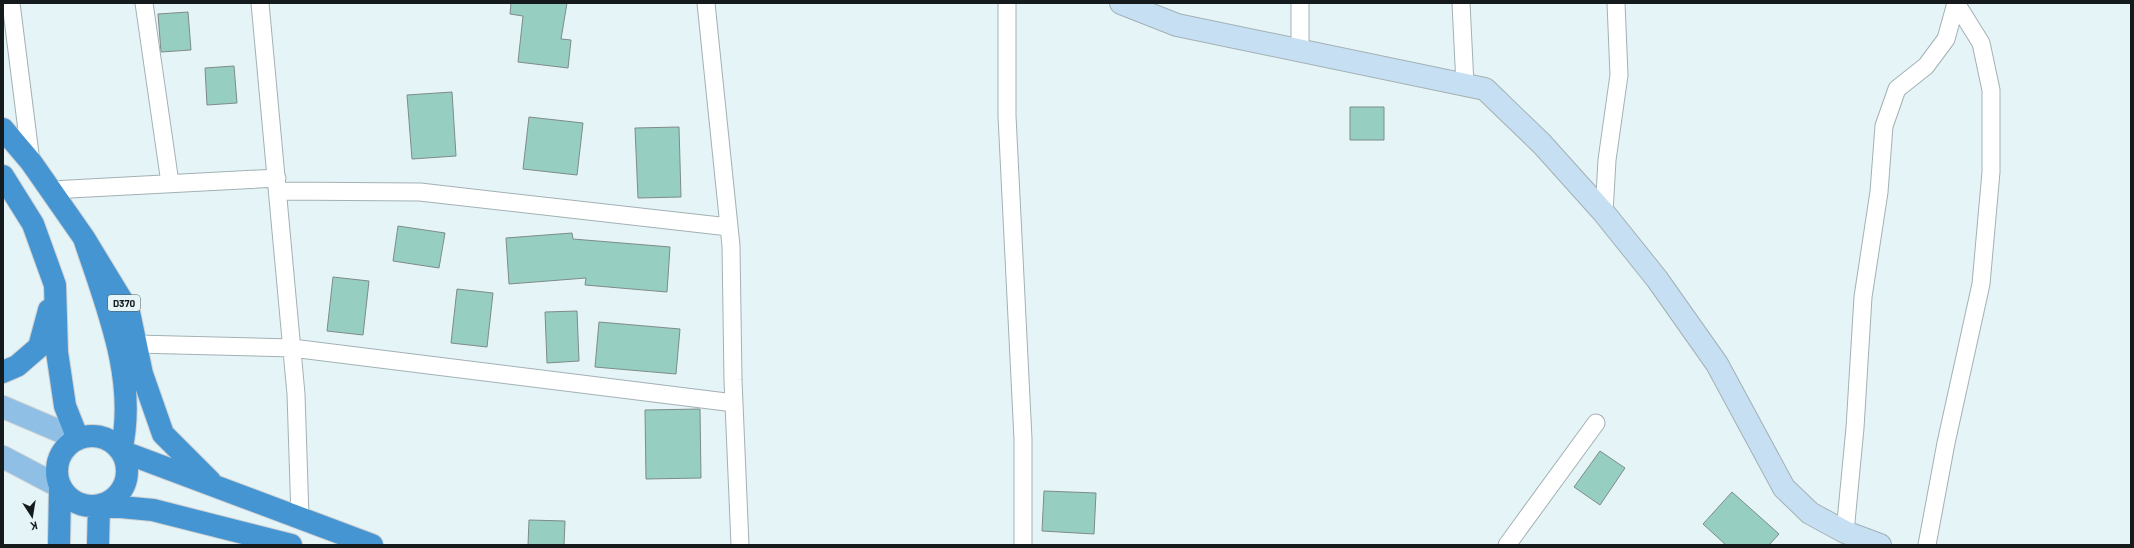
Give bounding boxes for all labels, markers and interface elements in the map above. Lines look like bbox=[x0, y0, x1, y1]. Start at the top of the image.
road number: D370 bbox=[108, 295, 140, 311]
north arrow bbox=[12, 496, 52, 536]
text: K bbox=[29, 519, 39, 533]

